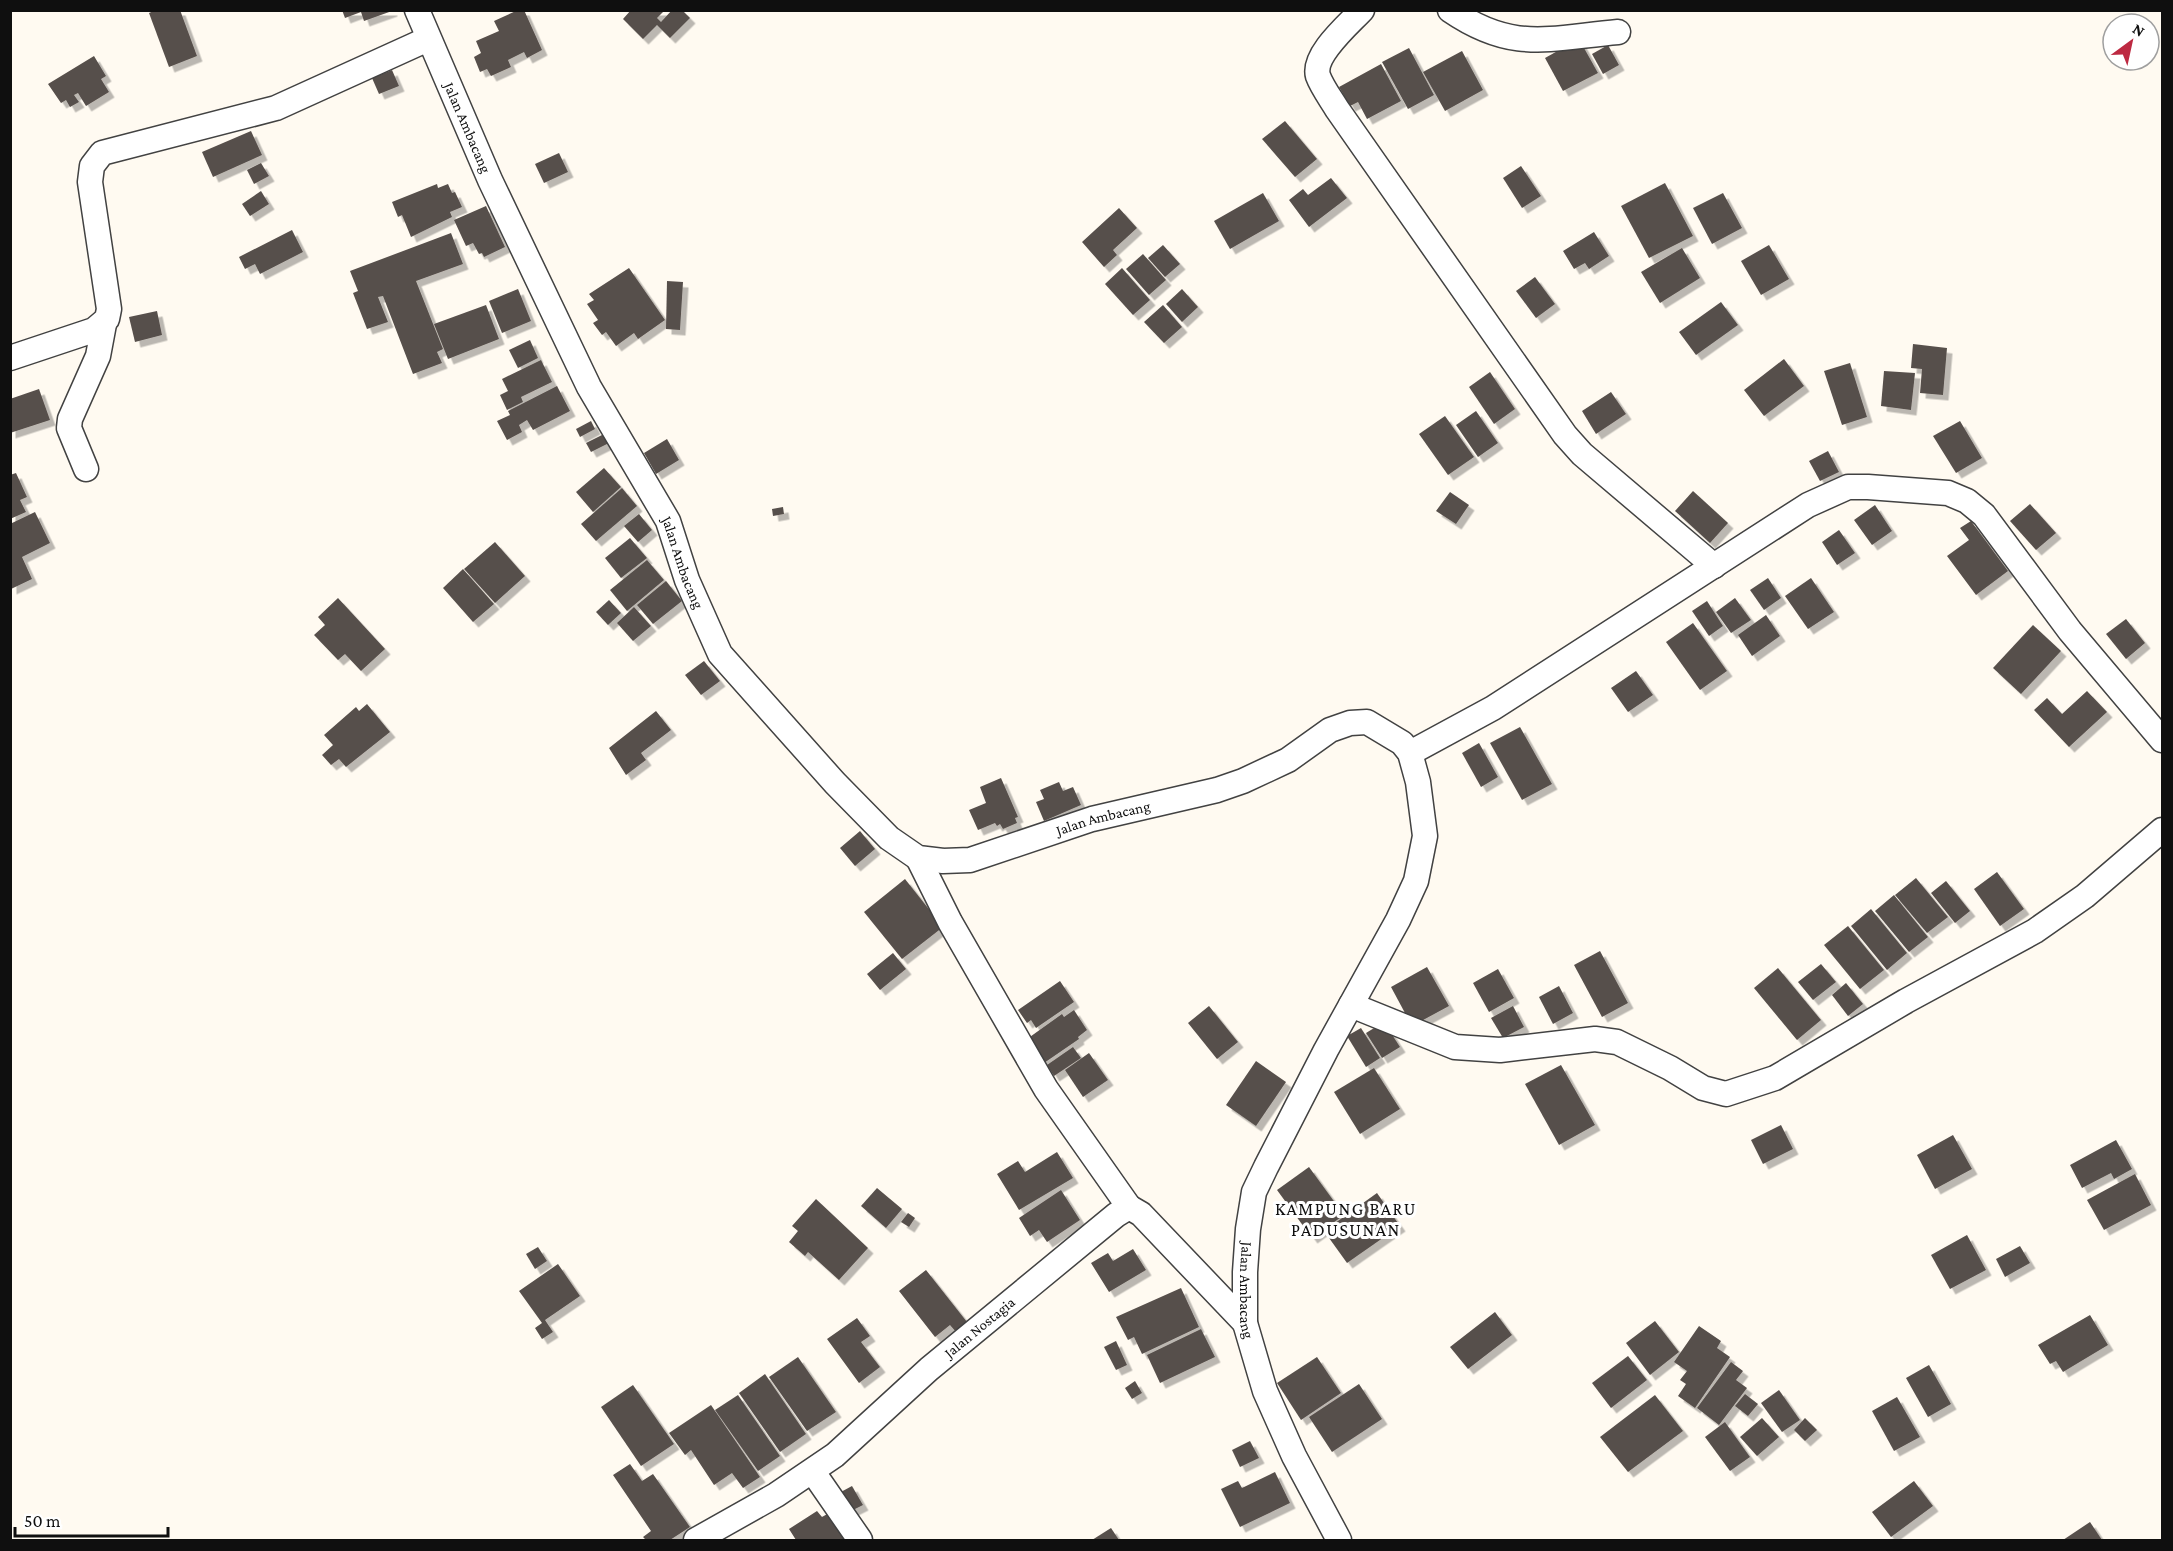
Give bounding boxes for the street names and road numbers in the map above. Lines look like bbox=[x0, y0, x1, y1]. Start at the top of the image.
street label: Jalan Ambacang bbox=[439, 78, 494, 176]
street label: Jalan Ambacang bbox=[657, 511, 707, 612]
street label: Jalan Ambacang bbox=[1052, 798, 1152, 840]
street label: Jalan Ambacang bbox=[1237, 1239, 1257, 1341]
street label: Jalan Nostagia bbox=[940, 1294, 1018, 1363]

